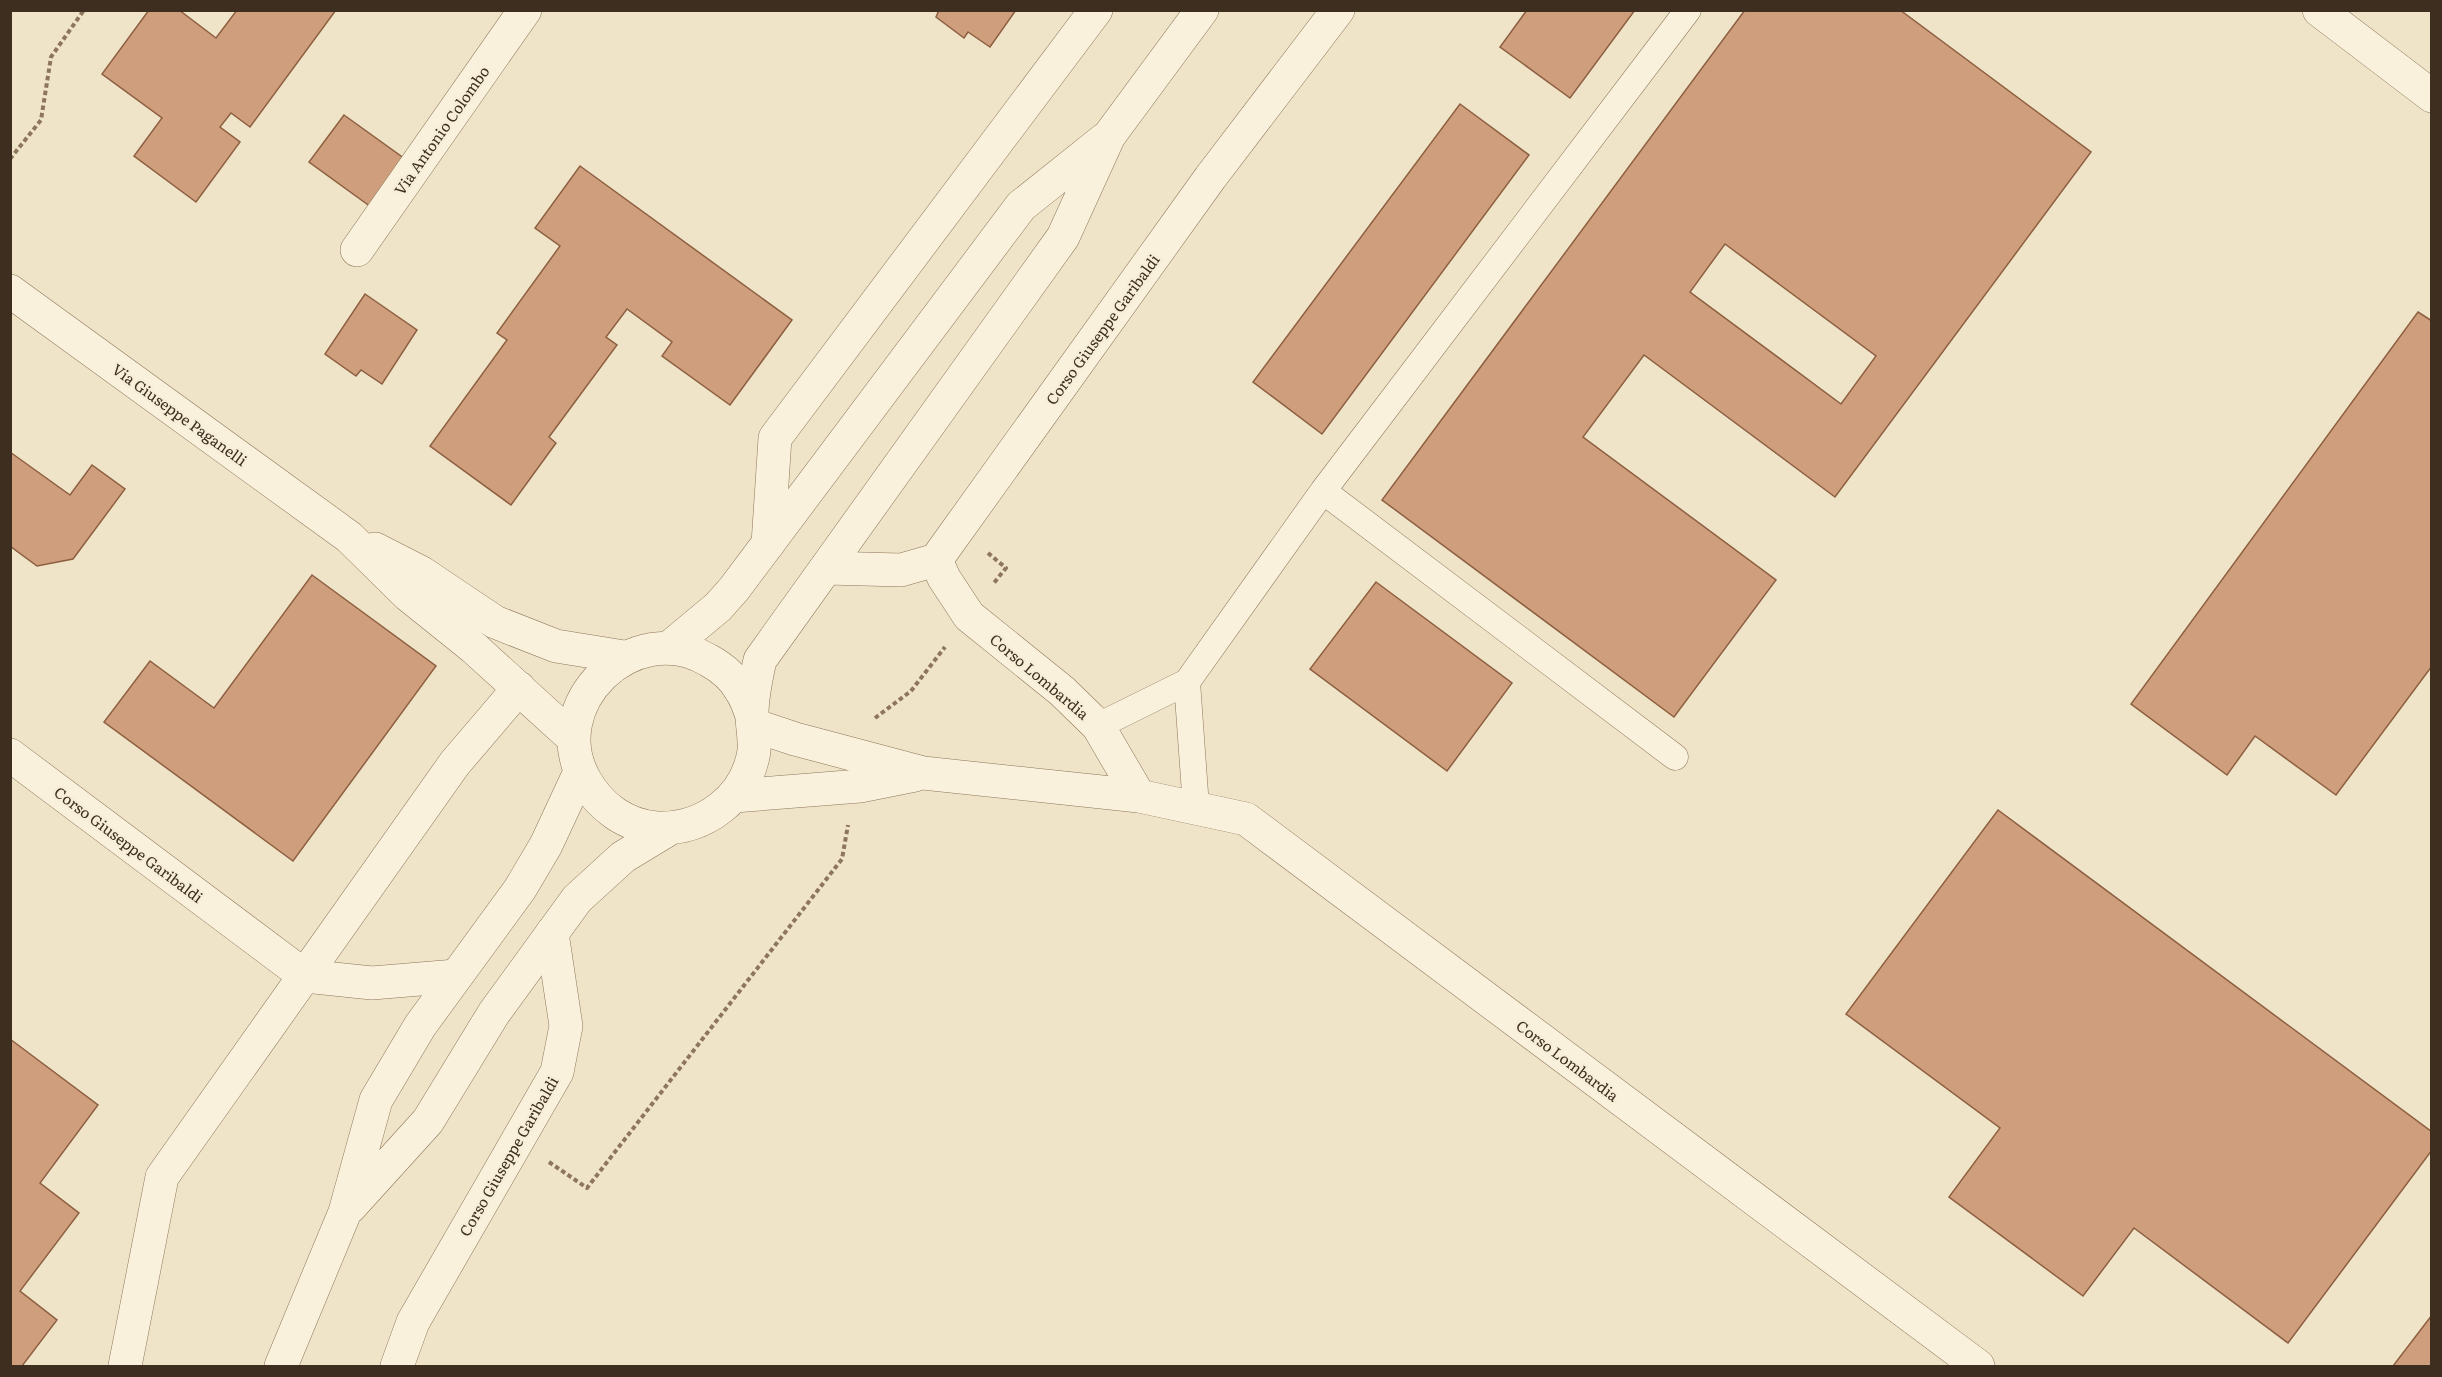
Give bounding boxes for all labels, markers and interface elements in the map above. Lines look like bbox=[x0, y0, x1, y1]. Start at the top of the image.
street label: Via Antonio Colombo bbox=[388, 61, 494, 199]
street label: Corso Giuseppe Garibaldi bbox=[1039, 249, 1165, 409]
street label: Via Giuseppe Paganelli bbox=[108, 357, 252, 471]
street label: Corso Lombardia bbox=[985, 628, 1095, 725]
street label: Corso Giuseppe Garibaldi bbox=[50, 780, 208, 908]
street label: Corso Lombardia bbox=[1512, 1014, 1625, 1107]
street label: Corso Giuseppe Garibaldi bbox=[453, 1072, 563, 1240]

